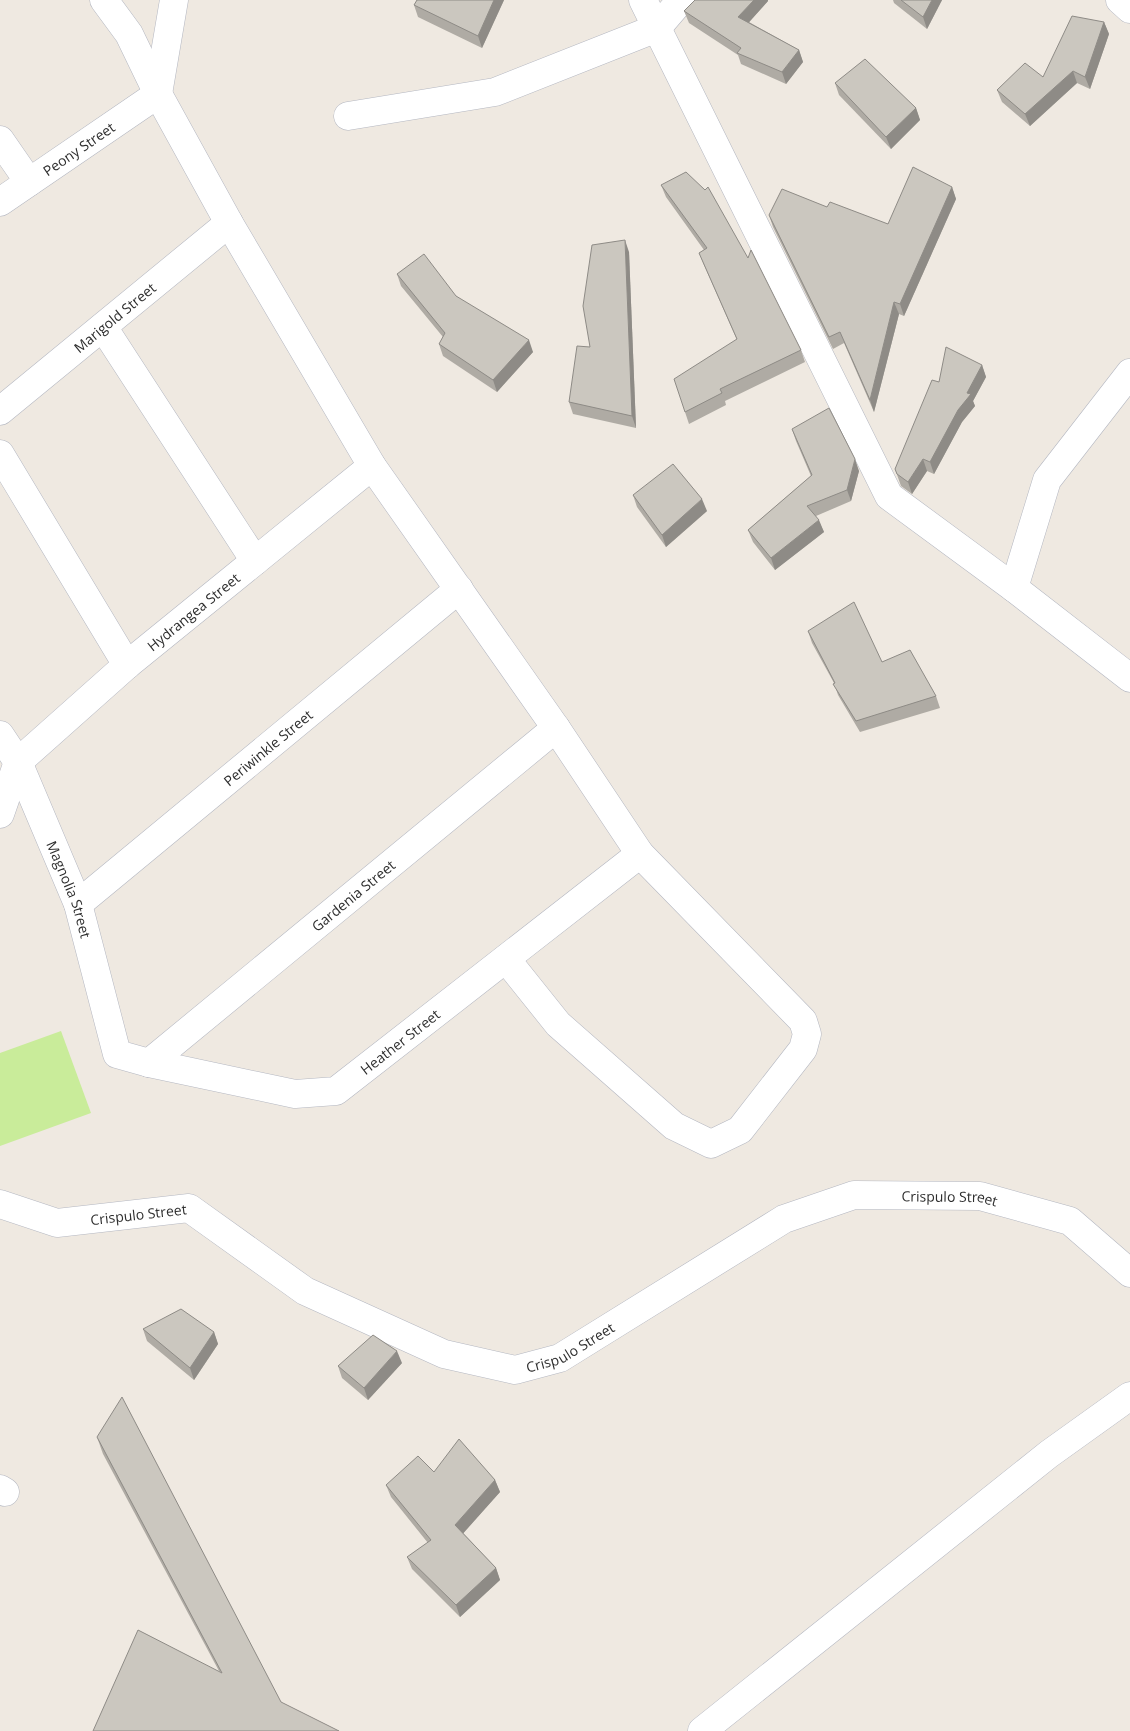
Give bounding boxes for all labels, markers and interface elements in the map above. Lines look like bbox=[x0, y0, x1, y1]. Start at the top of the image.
street label: Peony Street bbox=[39, 117, 118, 180]
street label: Marigold Street bbox=[69, 278, 159, 356]
street label: Hydrangea Street bbox=[143, 568, 243, 655]
street label: Periwinkle Street bbox=[219, 705, 316, 790]
street label: Magnolia Street bbox=[43, 838, 96, 940]
street label: Gardenia Street bbox=[307, 855, 399, 935]
street label: Heather Street bbox=[356, 1004, 443, 1078]
street label: Crispulo Street bbox=[901, 1186, 1000, 1210]
street label: Crispulo Street bbox=[89, 1199, 188, 1229]
street label: Crispulo Street bbox=[524, 1317, 618, 1376]

